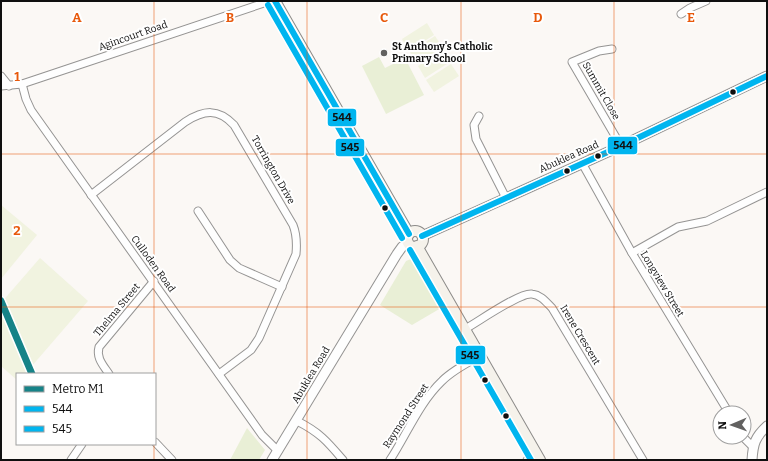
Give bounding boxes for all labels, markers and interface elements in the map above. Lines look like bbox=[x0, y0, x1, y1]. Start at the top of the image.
text: A bbox=[72, 10, 82, 25]
text: B bbox=[226, 10, 234, 25]
text: C bbox=[380, 10, 388, 25]
text: D bbox=[533, 10, 543, 25]
text: E bbox=[687, 10, 695, 25]
street label: Agincourt Road bbox=[97, 19, 169, 53]
place label: St Anthony's Catholic Primary School bbox=[392, 41, 493, 65]
marker: St Anthony's Catholic Primary School bbox=[379, 48, 389, 58]
street label: Summit Close bbox=[580, 60, 622, 122]
text: 1 bbox=[14, 69, 20, 84]
unlabelled marker bbox=[728, 87, 738, 97]
line badge: 544 bbox=[327, 108, 357, 127]
text: 544 bbox=[332, 111, 352, 124]
street label: Torrington Drive bbox=[249, 134, 297, 206]
line badge: 544 bbox=[607, 136, 638, 155]
line badge: 545 bbox=[335, 138, 365, 157]
street label: Abuklea Road bbox=[537, 139, 601, 175]
text: 544 bbox=[613, 139, 633, 152]
text: 545 bbox=[341, 141, 359, 154]
unlabelled marker bbox=[593, 151, 603, 161]
unlabelled marker bbox=[562, 166, 572, 176]
unlabelled marker bbox=[380, 203, 390, 213]
text: 2 bbox=[13, 223, 21, 238]
street label: Culloden Road bbox=[128, 233, 178, 295]
street label: Longview Street bbox=[638, 249, 687, 319]
street label: Thelma Street bbox=[91, 281, 143, 339]
street label: Irene Crescent bbox=[557, 303, 603, 368]
street label: Abuklea Road bbox=[289, 345, 333, 405]
line badge: 545 bbox=[455, 345, 486, 365]
text: 545 bbox=[461, 349, 479, 362]
legend bbox=[16, 373, 156, 445]
unlabelled marker bbox=[480, 375, 490, 385]
street label: Raymond Street bbox=[381, 381, 432, 451]
text: Metro M1 bbox=[52, 382, 103, 396]
text: 544 bbox=[52, 402, 72, 416]
north arrow bbox=[712, 405, 752, 445]
unlabelled marker bbox=[501, 411, 511, 421]
text: N bbox=[716, 420, 729, 430]
text: 545 bbox=[52, 422, 72, 436]

